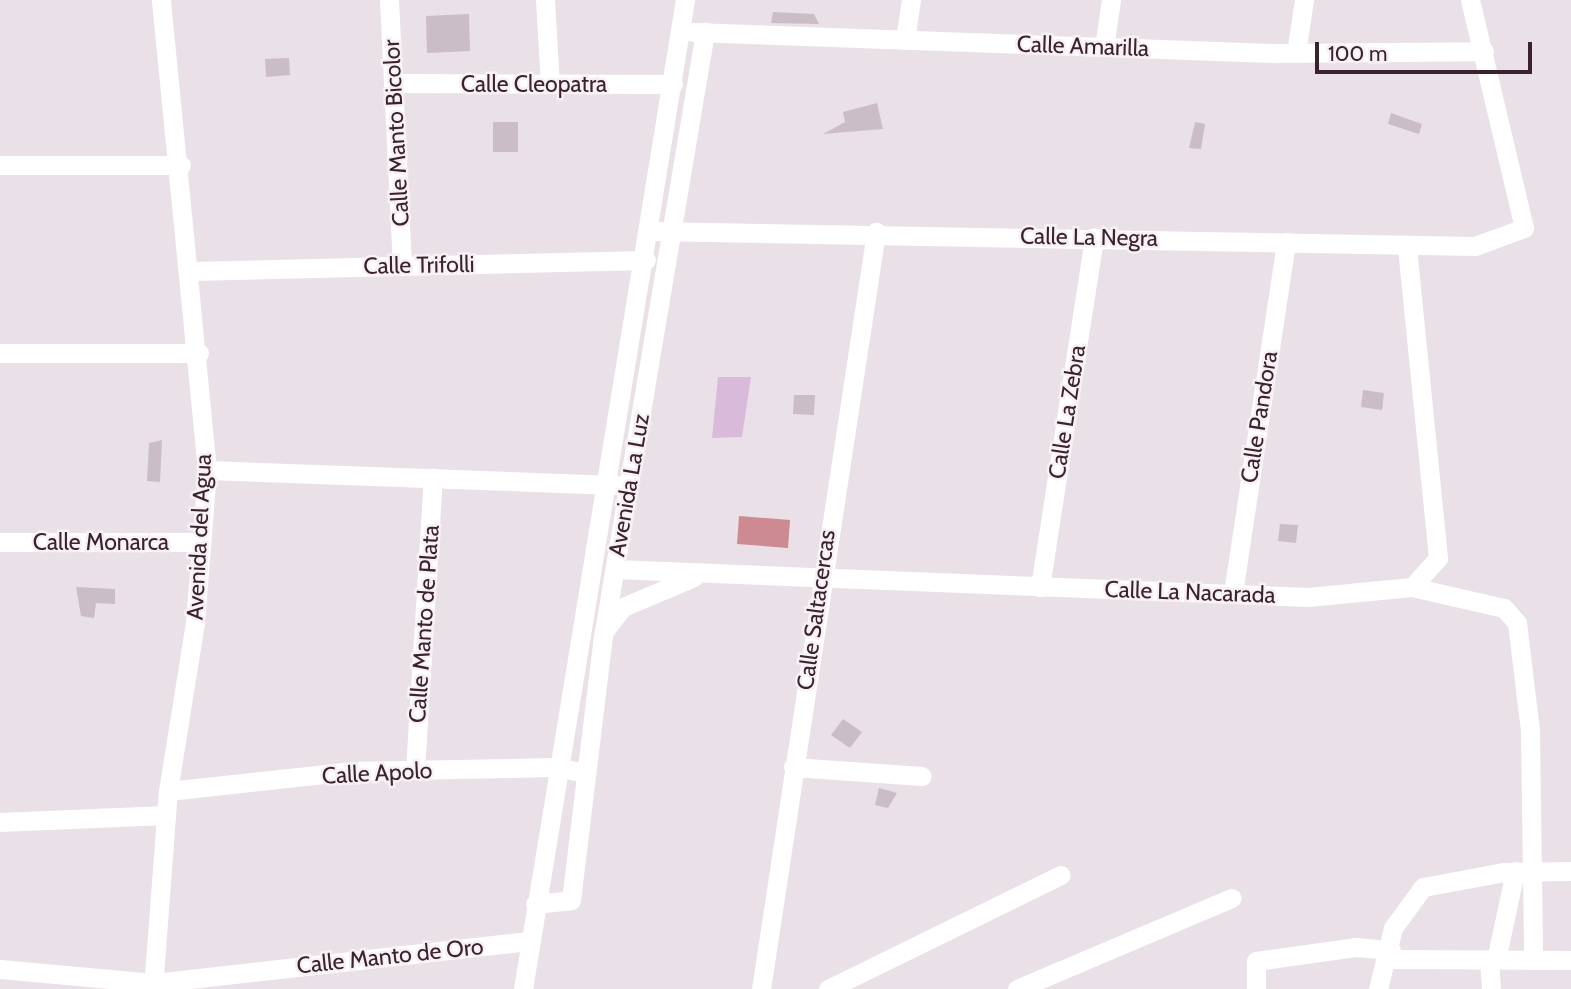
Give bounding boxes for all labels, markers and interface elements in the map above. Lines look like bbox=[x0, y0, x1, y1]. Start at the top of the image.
scale bar bbox=[1319, 28, 1536, 72]
street label: Calle Amarilla bbox=[1016, 30, 1150, 62]
street label: Calle Manto Bicolor bbox=[377, 39, 415, 227]
text: 100 m bbox=[1328, 41, 1387, 66]
street label: Calle Cleopatra bbox=[461, 70, 607, 98]
street label: Calle La Negra bbox=[1020, 222, 1158, 252]
street label: Calle Trifolli bbox=[363, 250, 475, 280]
street label: Calle La Zebra bbox=[1043, 343, 1091, 481]
street label: Calle Pandora bbox=[1235, 349, 1283, 485]
street label: Avenida La Luz bbox=[603, 411, 655, 559]
street label: Avenida del Agua bbox=[181, 453, 217, 621]
street label: Calle Manto de Plata bbox=[403, 524, 445, 724]
street label: Calle Monarca bbox=[33, 528, 169, 556]
street label: Calle Saltacercas bbox=[791, 528, 841, 692]
street label: Calle La Nacarada bbox=[1104, 575, 1276, 609]
street label: Calle Apolo bbox=[321, 756, 433, 790]
street label: Calle Manto de Oro bbox=[295, 932, 485, 980]

